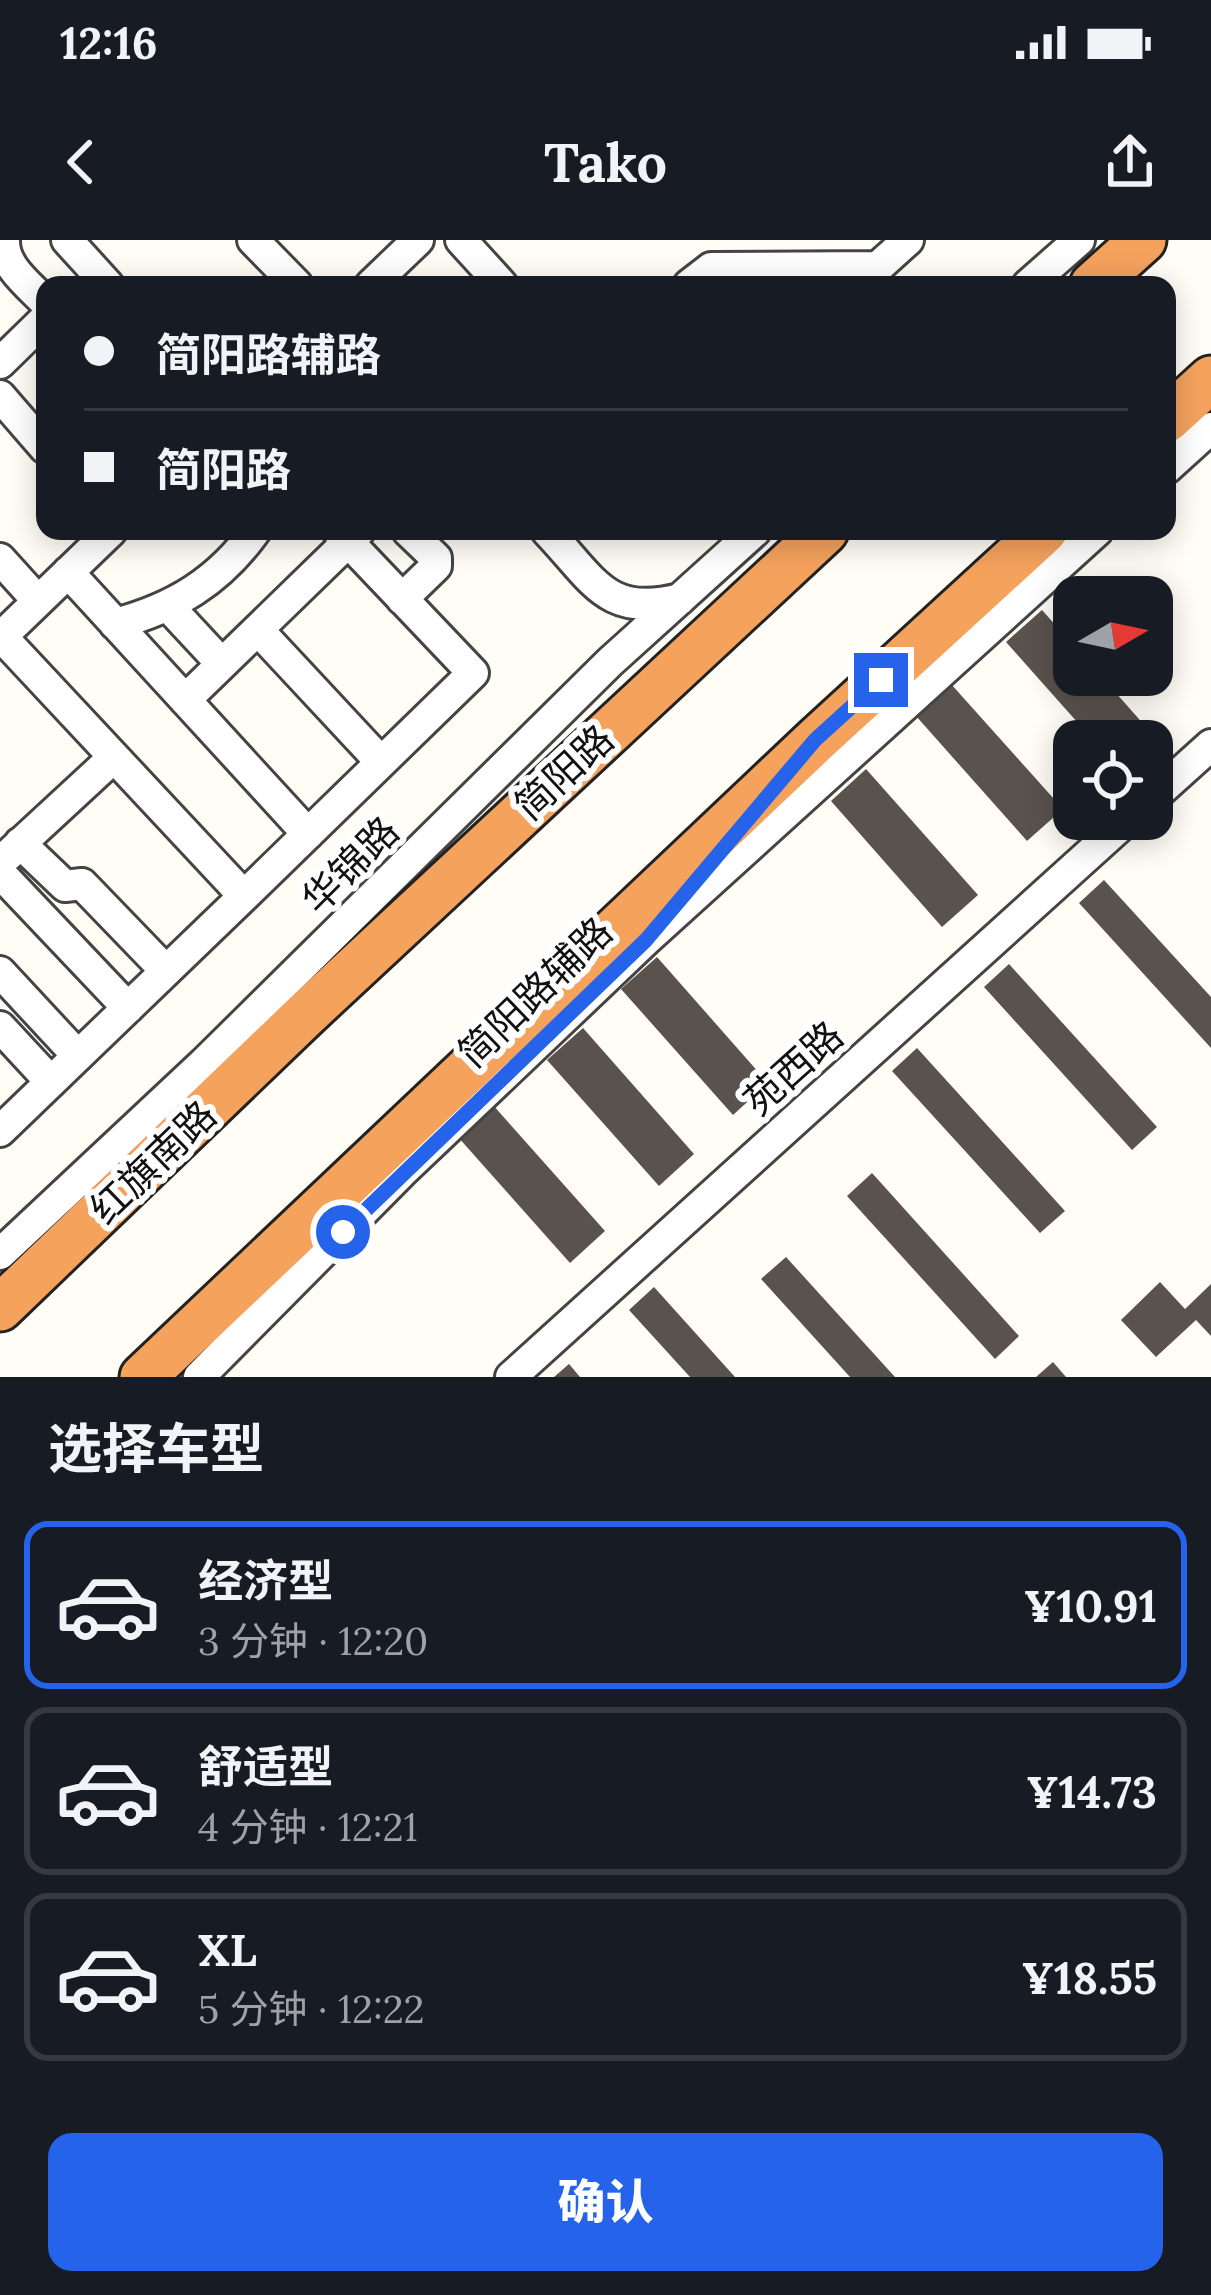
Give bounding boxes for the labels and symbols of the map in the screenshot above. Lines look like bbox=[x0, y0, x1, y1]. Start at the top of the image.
north arrow bbox=[1053, 576, 1173, 696]
route end bbox=[854, 653, 908, 707]
street label: 简阳路 bbox=[504, 714, 624, 830]
street label: 华锦路 bbox=[291, 806, 409, 924]
street label: 简阳路辅路 bbox=[447, 906, 623, 1078]
street label: 苑西路 bbox=[733, 1010, 853, 1126]
street label: 红旗南路 bbox=[80, 1090, 226, 1234]
route start bbox=[316, 1205, 370, 1259]

